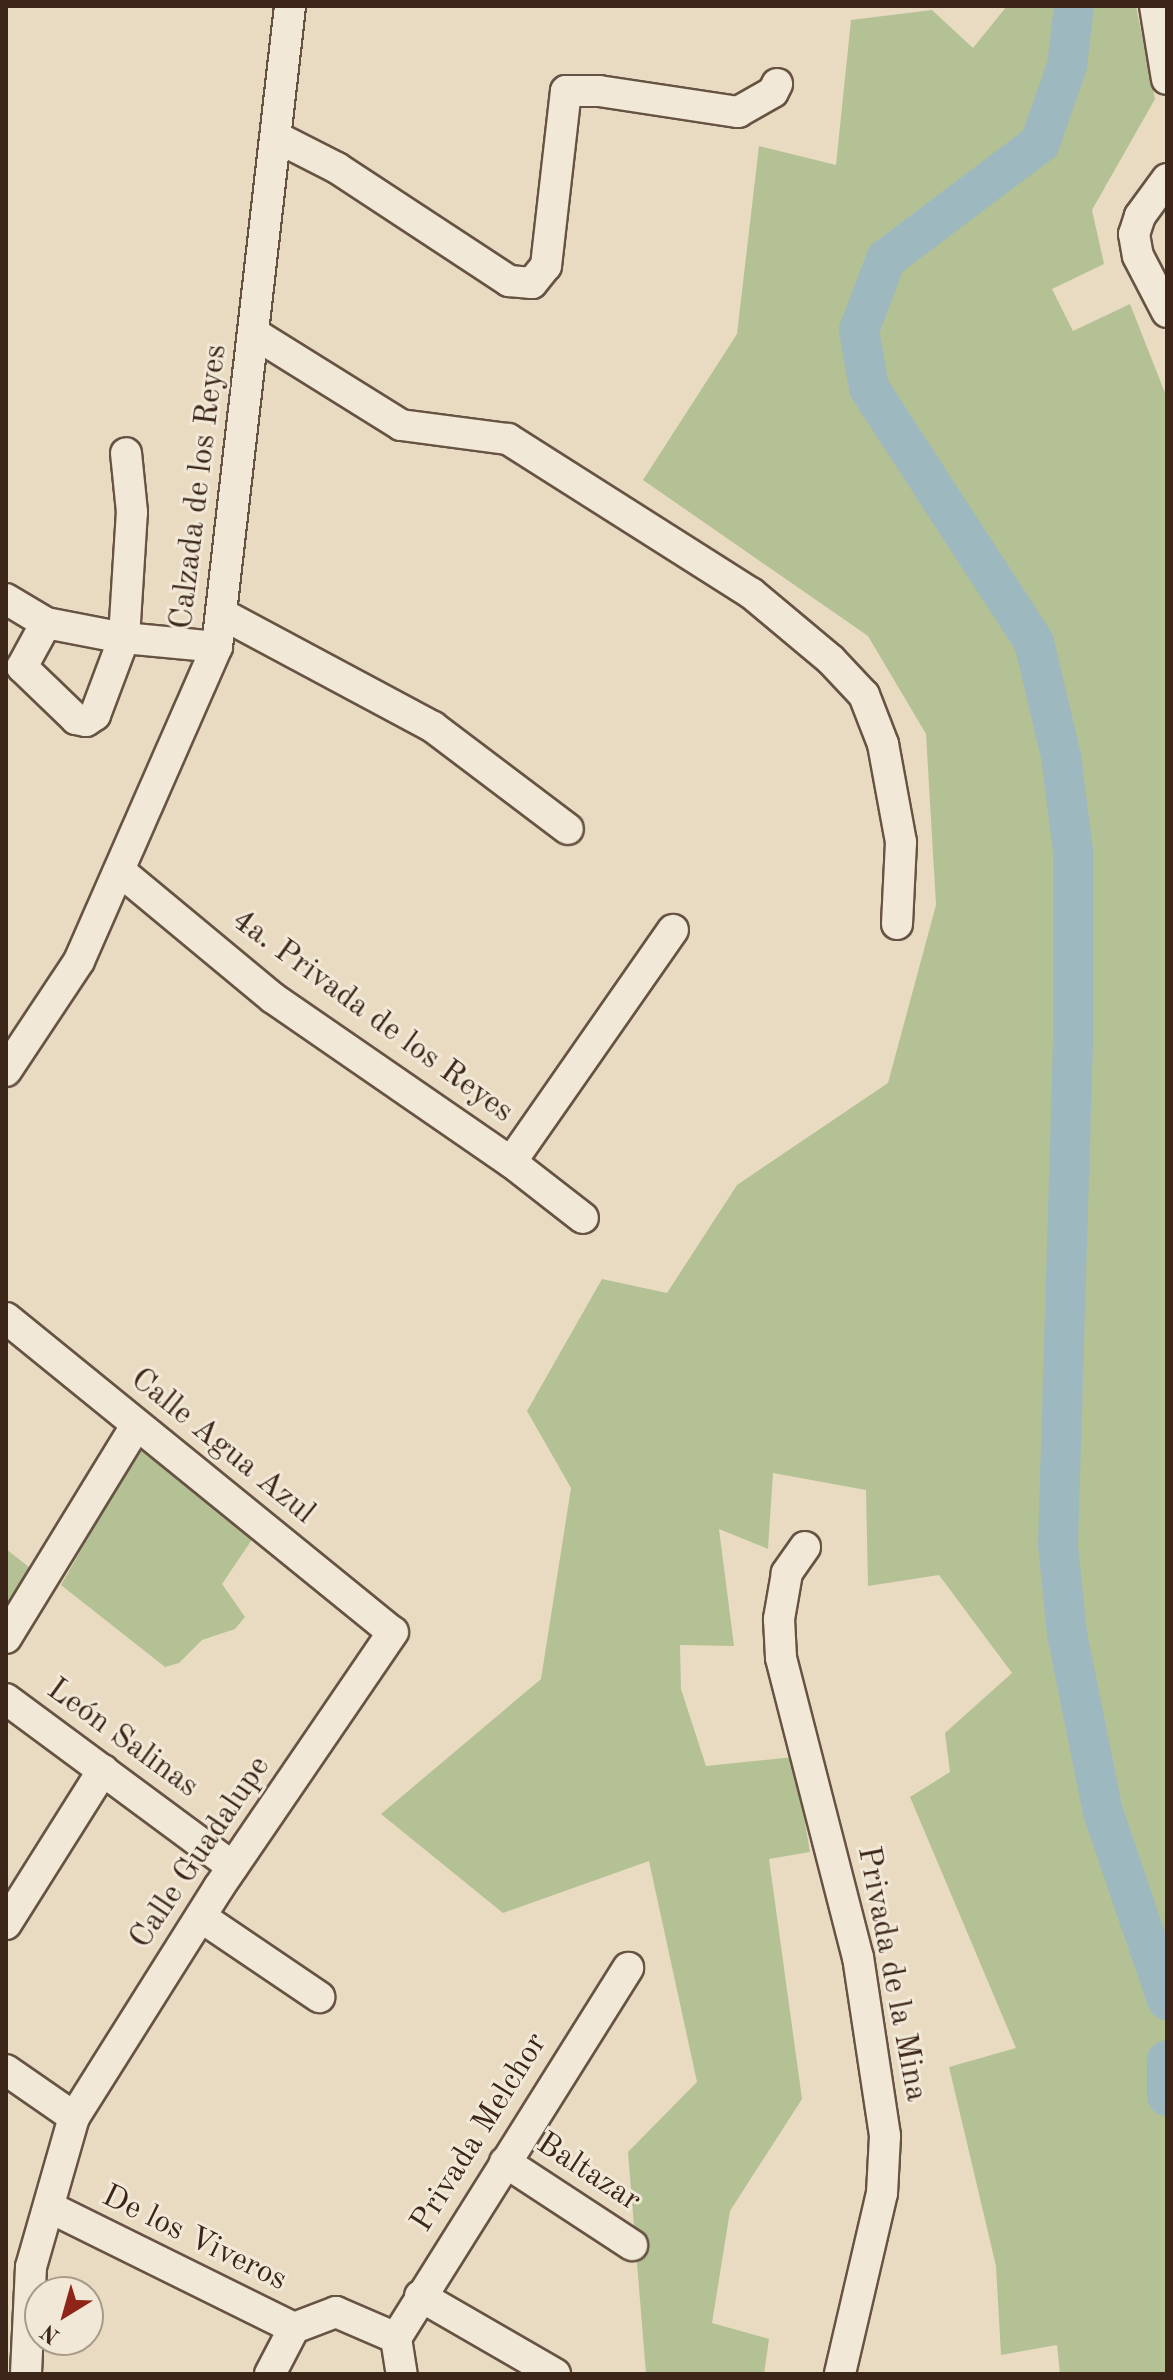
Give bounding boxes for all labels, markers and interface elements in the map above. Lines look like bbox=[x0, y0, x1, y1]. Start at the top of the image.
street label: Calzada de los Reyes bbox=[163, 342, 237, 632]
street label: 4a. Privada de los Reyes bbox=[224, 902, 520, 1132]
street label: Calle Agua Azul bbox=[122, 1361, 322, 1533]
street label: León Salinas bbox=[39, 1671, 205, 1807]
street label: Calle Guadalupe bbox=[123, 1750, 279, 1956]
street label: Privada de la Mina bbox=[847, 1843, 935, 2105]
street label: Privada Melchor bbox=[404, 2026, 556, 2240]
street label: Baltazar bbox=[529, 2125, 647, 2221]
street label: De los Viveros bbox=[95, 2178, 293, 2300]
north arrow bbox=[24, 2276, 104, 2356]
text: N bbox=[37, 2320, 64, 2347]

